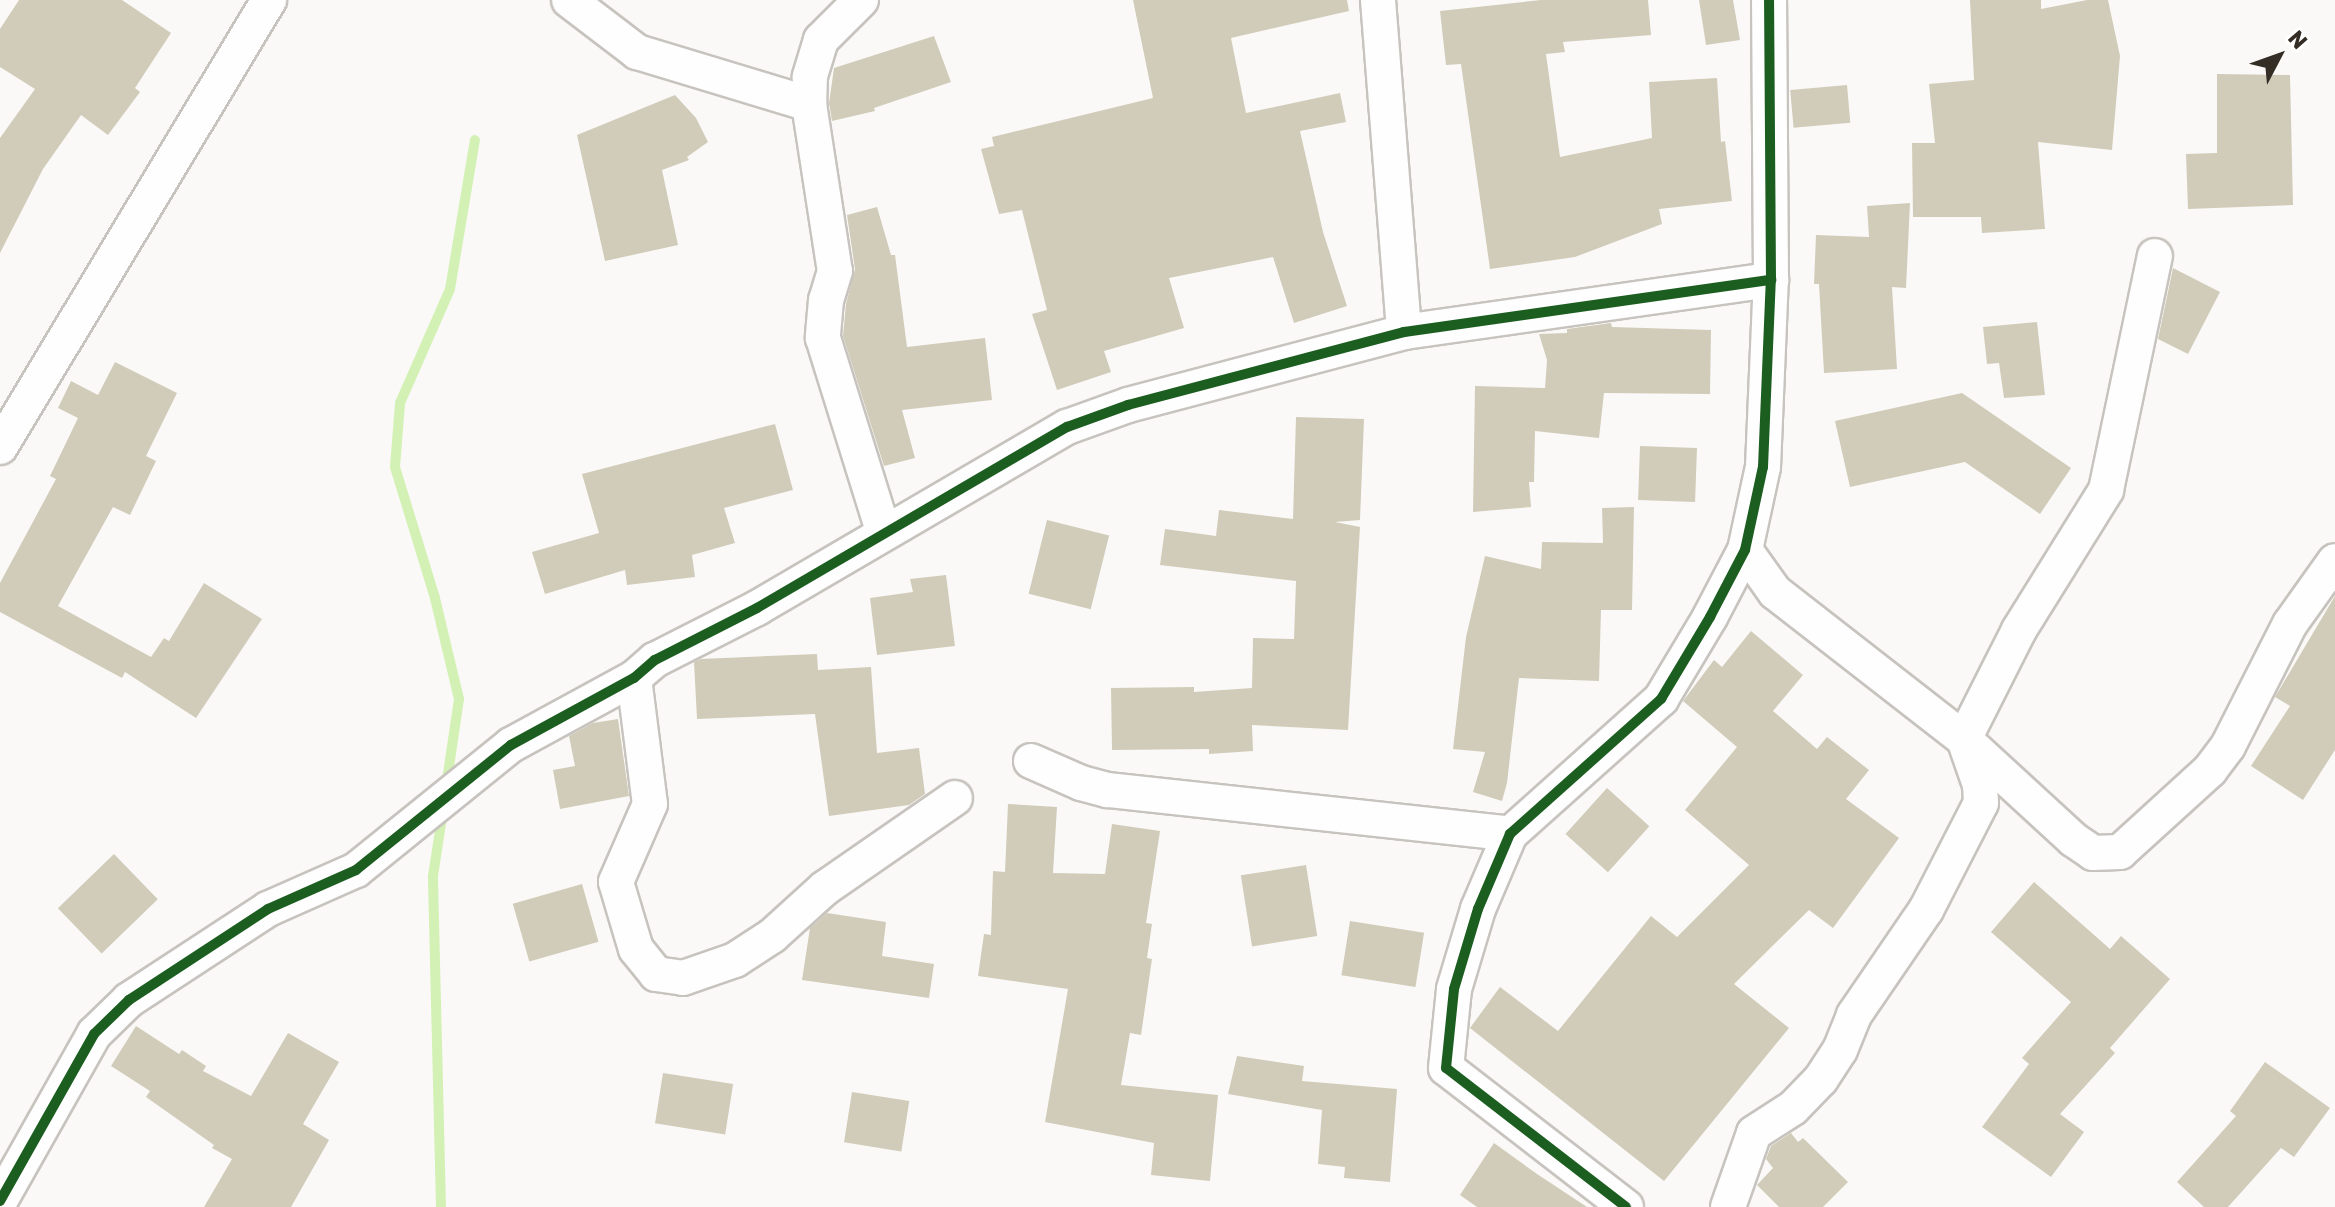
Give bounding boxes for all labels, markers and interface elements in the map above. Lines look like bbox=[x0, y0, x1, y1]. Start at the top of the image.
north arrow bbox=[2239, 16, 2319, 96]
text: N bbox=[2282, 25, 2313, 55]

